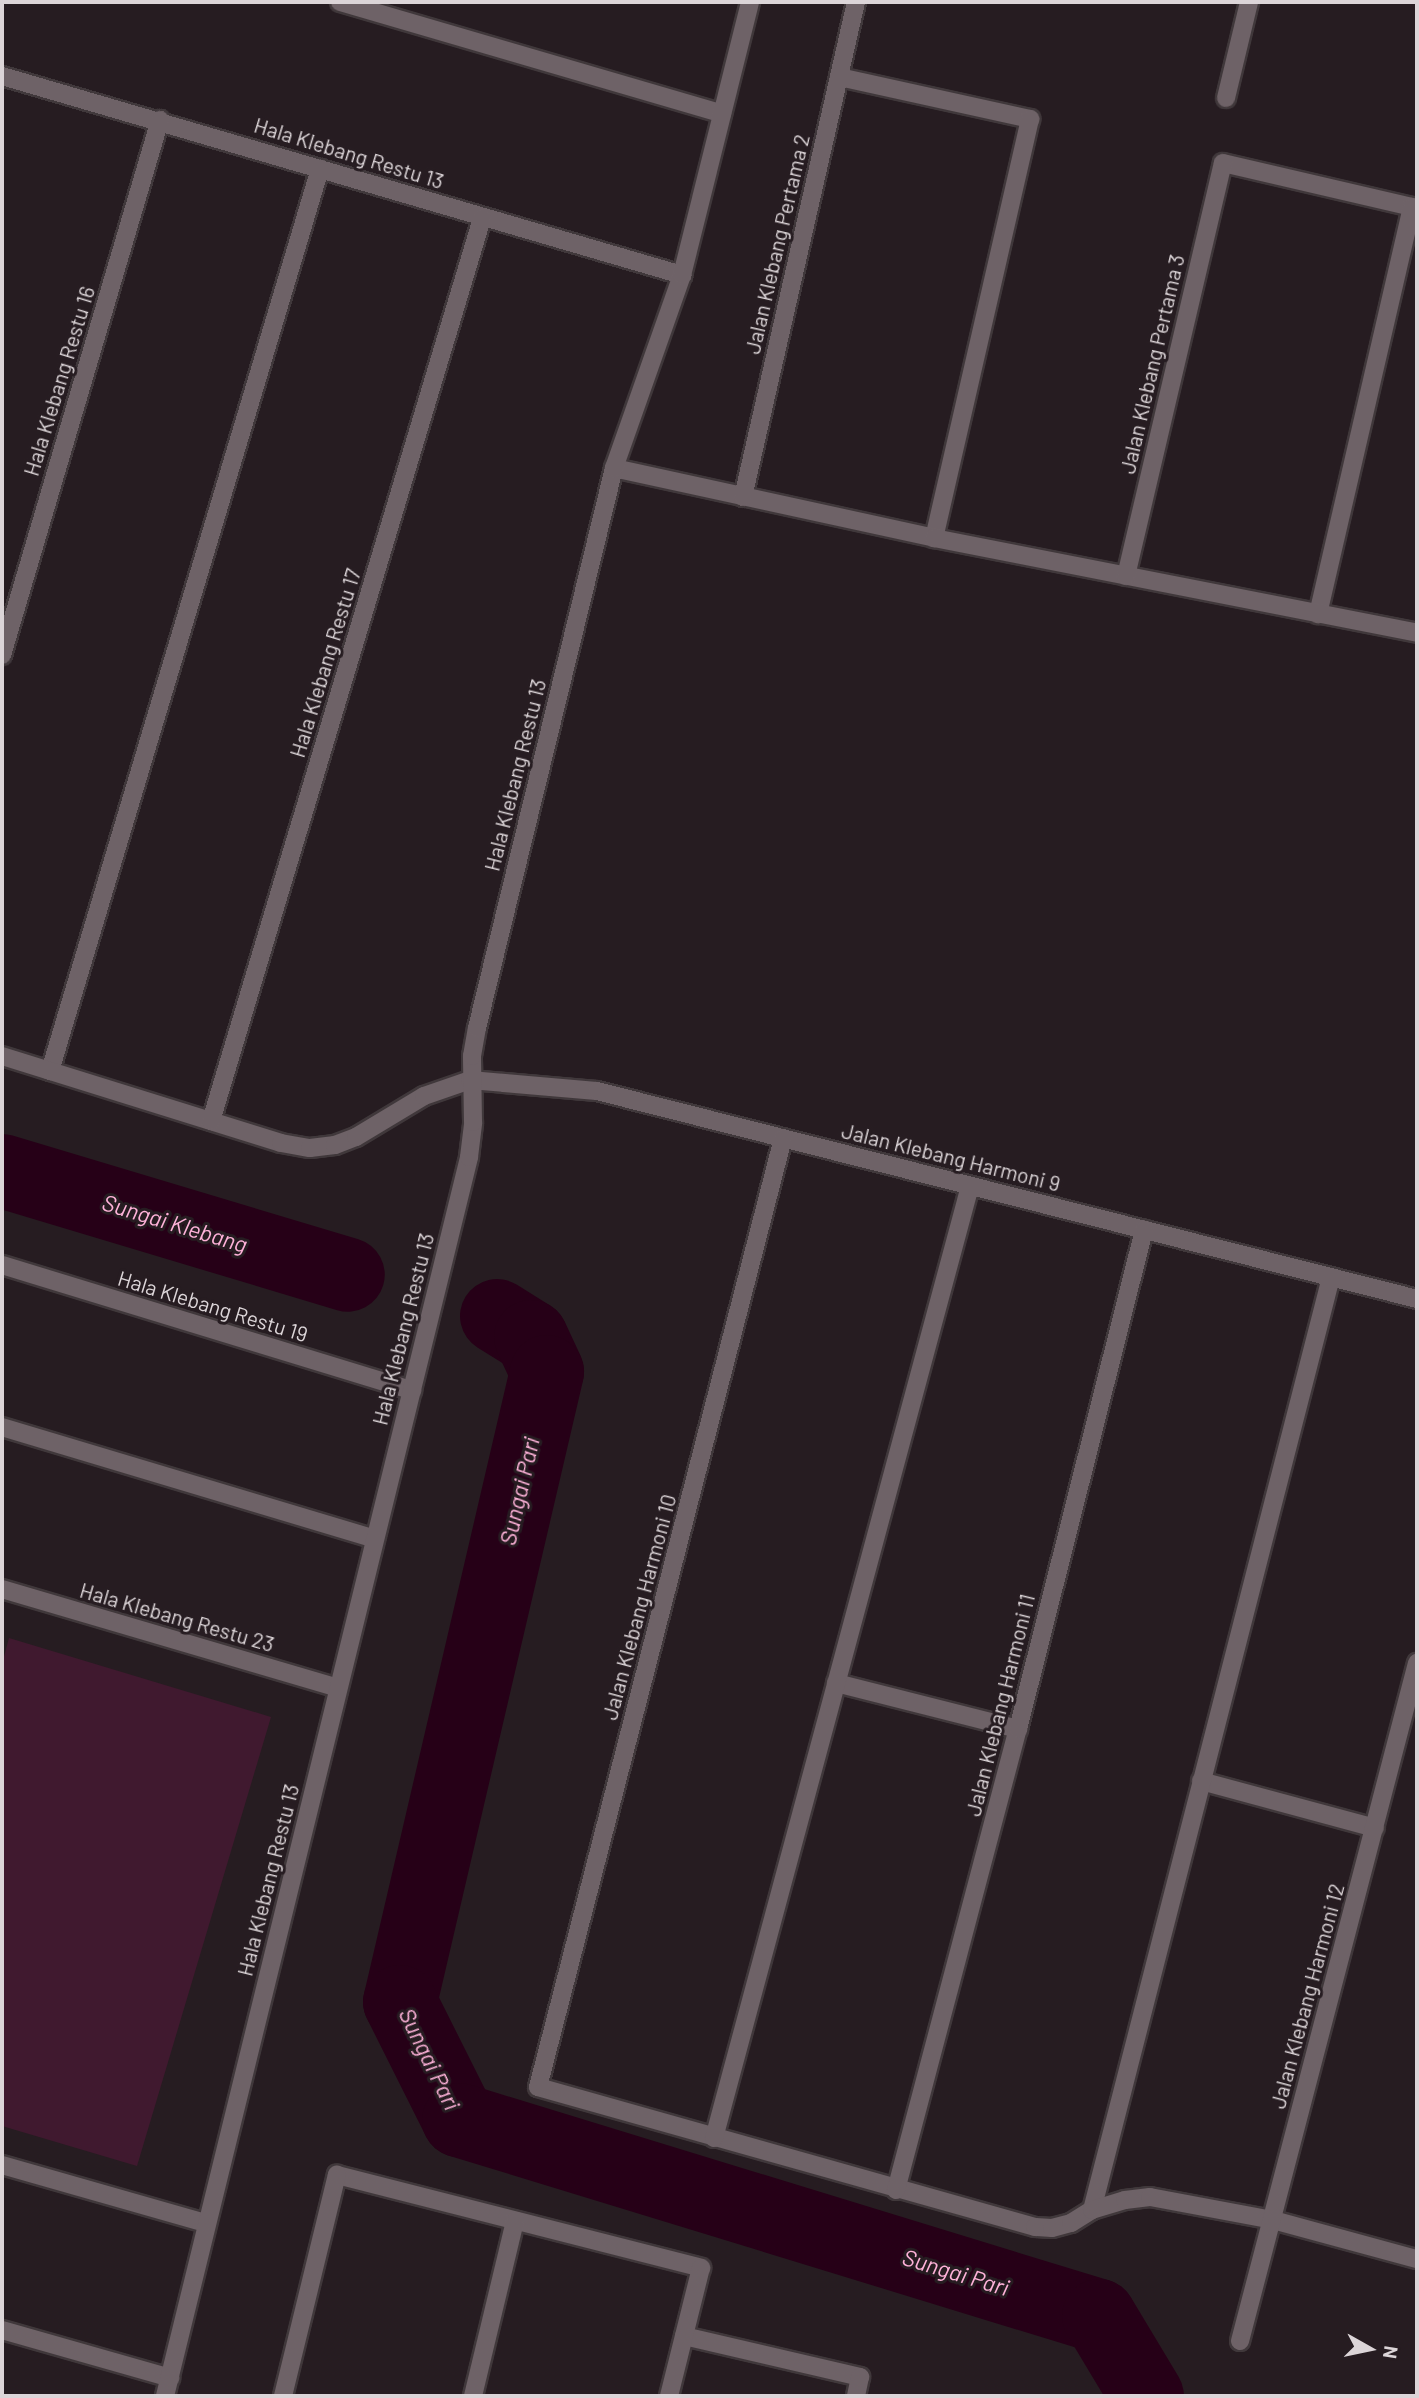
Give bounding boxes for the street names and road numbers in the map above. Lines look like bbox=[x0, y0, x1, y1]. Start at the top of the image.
street label: Hala Klebang Restu 13 bbox=[251, 112, 447, 194]
street label: Jalan Klebang Pertama 2 bbox=[739, 132, 815, 356]
street label: Jalan Klebang Pertama 3 bbox=[1114, 252, 1190, 476]
street label: Hala Klebang Restu 16 bbox=[18, 283, 100, 479]
street label: Hala Klebang Restu 17 bbox=[284, 565, 366, 761]
street label: Hala Klebang Restu 13 bbox=[479, 676, 551, 874]
street label: Jalan Klebang Harmoni 9 bbox=[839, 1118, 1063, 1196]
street label: Hala Klebang Restu 13 bbox=[367, 1230, 439, 1428]
street label: Hala Klebang Restu 19 bbox=[115, 1265, 311, 1347]
street label: Jalan Klebang Harmoni 10 bbox=[597, 1491, 681, 1723]
street label: Hala Klebang Restu 23 bbox=[77, 1577, 277, 1657]
street label: Jalan Klebang Harmoni 11 bbox=[960, 1591, 1040, 1819]
street label: Hala Klebang Restu 13 bbox=[232, 1781, 304, 1979]
street label: Jalan Klebang Harmoni 12 bbox=[1265, 1881, 1349, 2111]

